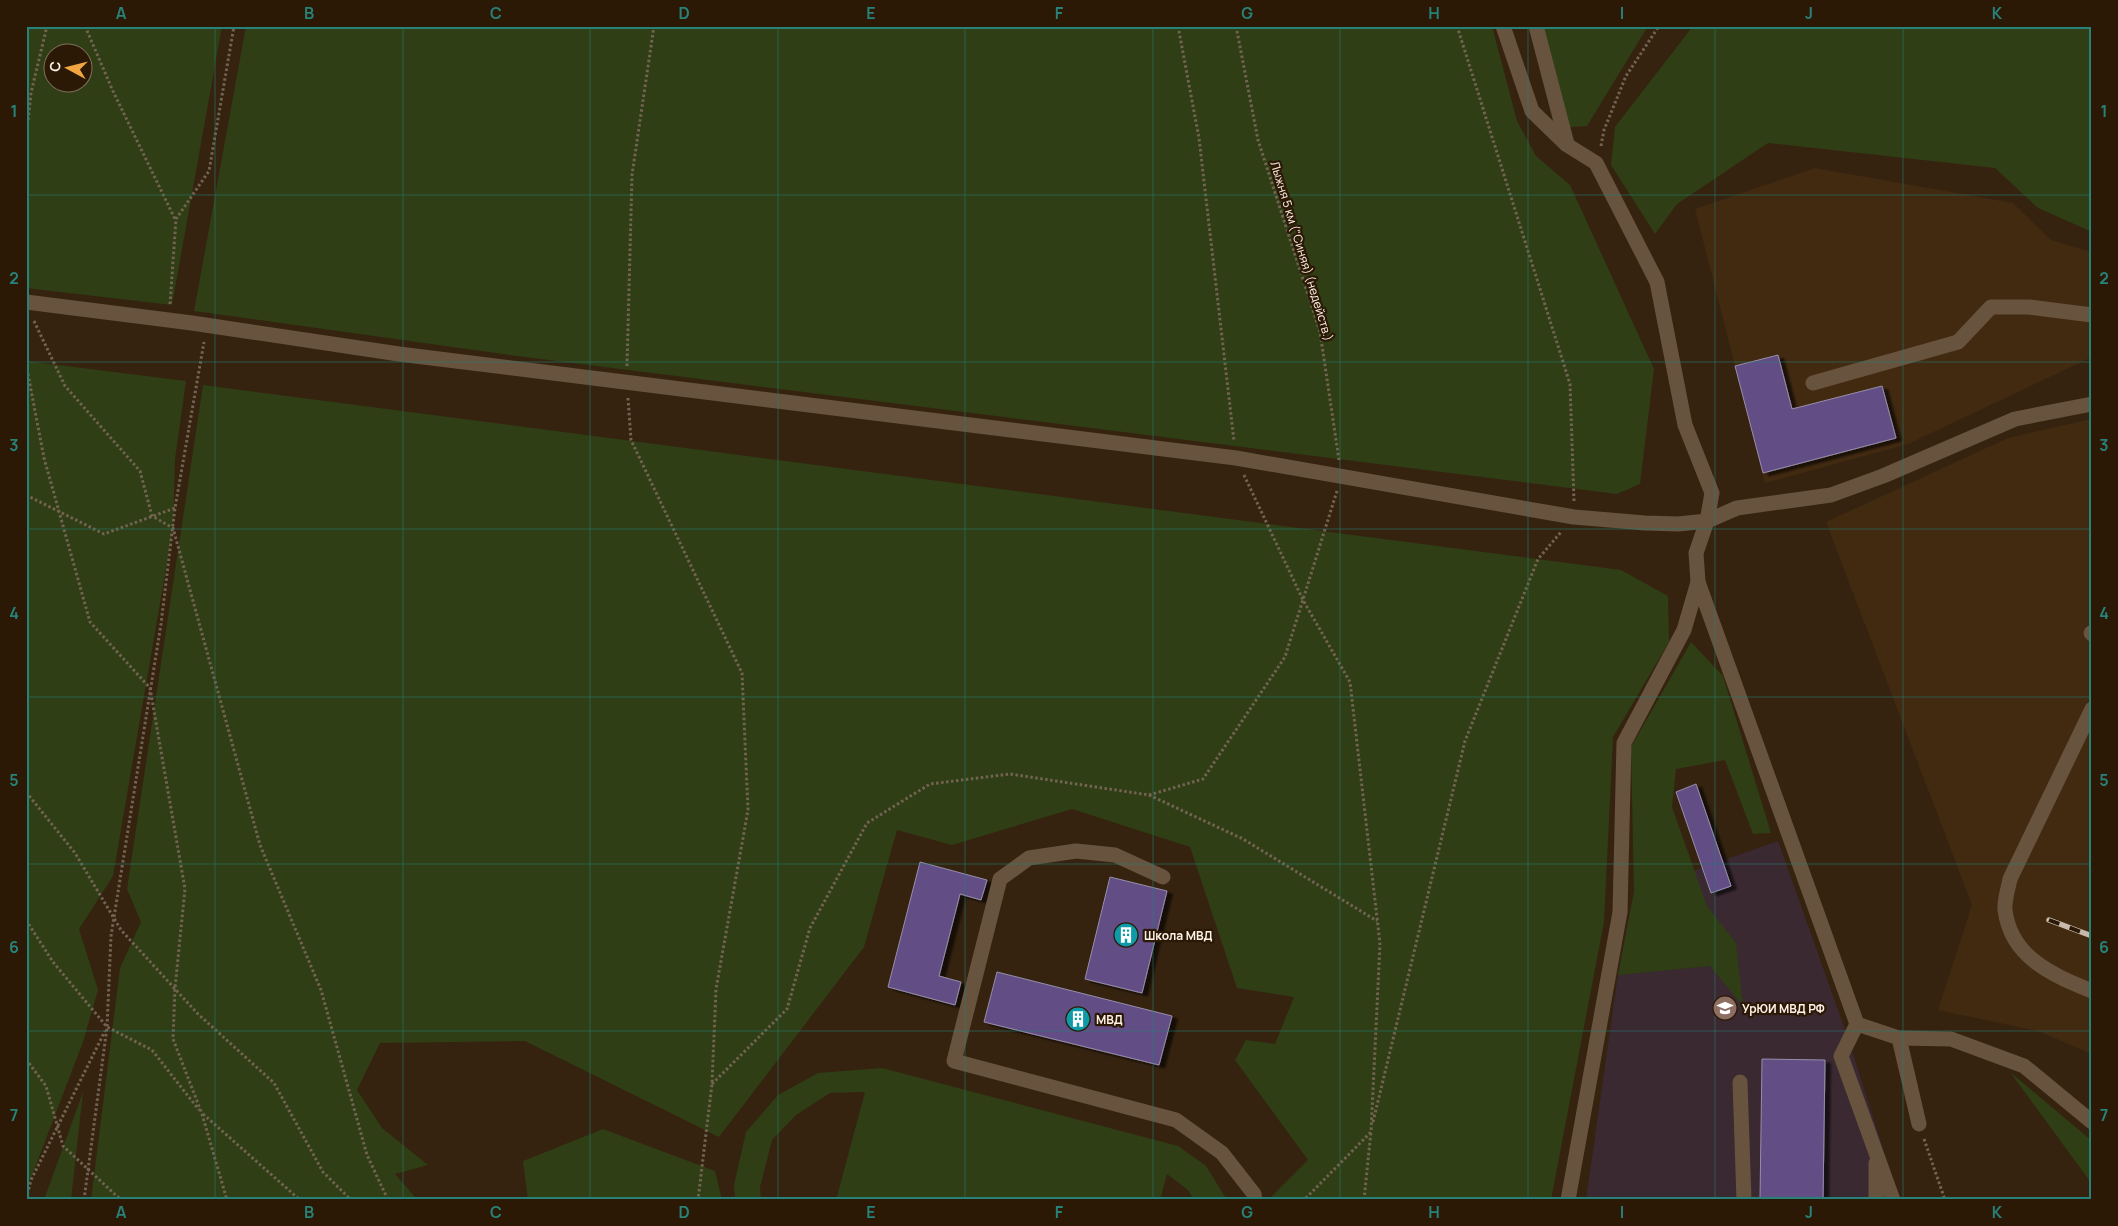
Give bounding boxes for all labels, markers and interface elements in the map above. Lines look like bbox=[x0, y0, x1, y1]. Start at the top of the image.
text: A bbox=[116, 2, 127, 24]
text: B bbox=[304, 2, 314, 24]
text: C bbox=[490, 2, 502, 24]
text: D bbox=[678, 2, 690, 24]
text: E bbox=[866, 2, 876, 24]
text: F bbox=[1055, 2, 1064, 24]
text: G bbox=[1241, 2, 1253, 24]
text: H bbox=[1428, 2, 1440, 24]
text: I bbox=[1620, 2, 1624, 24]
text: J bbox=[1805, 2, 1813, 24]
text: K bbox=[1992, 2, 2003, 24]
north arrow bbox=[42, 42, 92, 92]
text: С bbox=[45, 60, 65, 73]
text: 1 bbox=[10, 100, 18, 122]
text: 1 bbox=[2100, 100, 2108, 122]
street label: Лыжня 5 км ("Синяя) (недейств.) bbox=[1266, 159, 1338, 343]
text: 2 bbox=[9, 267, 19, 289]
text: 2 bbox=[2099, 267, 2109, 289]
text: 3 bbox=[9, 434, 19, 456]
text: 3 bbox=[2099, 434, 2109, 456]
text: 4 bbox=[9, 602, 19, 624]
text: 4 bbox=[2099, 602, 2109, 624]
text: 5 bbox=[9, 769, 19, 791]
text: 5 bbox=[2099, 769, 2109, 791]
building icon: Школа МВД bbox=[1113, 922, 1139, 948]
place label: Школа МВД bbox=[1144, 927, 1213, 944]
text: 6 bbox=[9, 936, 19, 958]
text: 6 bbox=[2099, 936, 2109, 958]
school or university icon: УрЮИ МВД РФ bbox=[1712, 995, 1738, 1021]
place label: УрЮИ МВД РФ bbox=[1742, 1000, 1825, 1017]
building icon: МВД bbox=[1065, 1006, 1091, 1032]
place label: МВД bbox=[1096, 1011, 1123, 1028]
text: 7 bbox=[10, 1104, 18, 1126]
text: 7 bbox=[2100, 1104, 2108, 1126]
text: A bbox=[116, 1201, 127, 1223]
text: B bbox=[304, 1201, 314, 1223]
text: C bbox=[490, 1201, 502, 1223]
text: D bbox=[678, 1201, 690, 1223]
text: E bbox=[866, 1201, 876, 1223]
text: F bbox=[1055, 1201, 1064, 1223]
text: G bbox=[1241, 1201, 1253, 1223]
text: H bbox=[1428, 1201, 1440, 1223]
text: I bbox=[1620, 1201, 1624, 1223]
text: J bbox=[1805, 1201, 1813, 1223]
text: K bbox=[1992, 1201, 2003, 1223]

